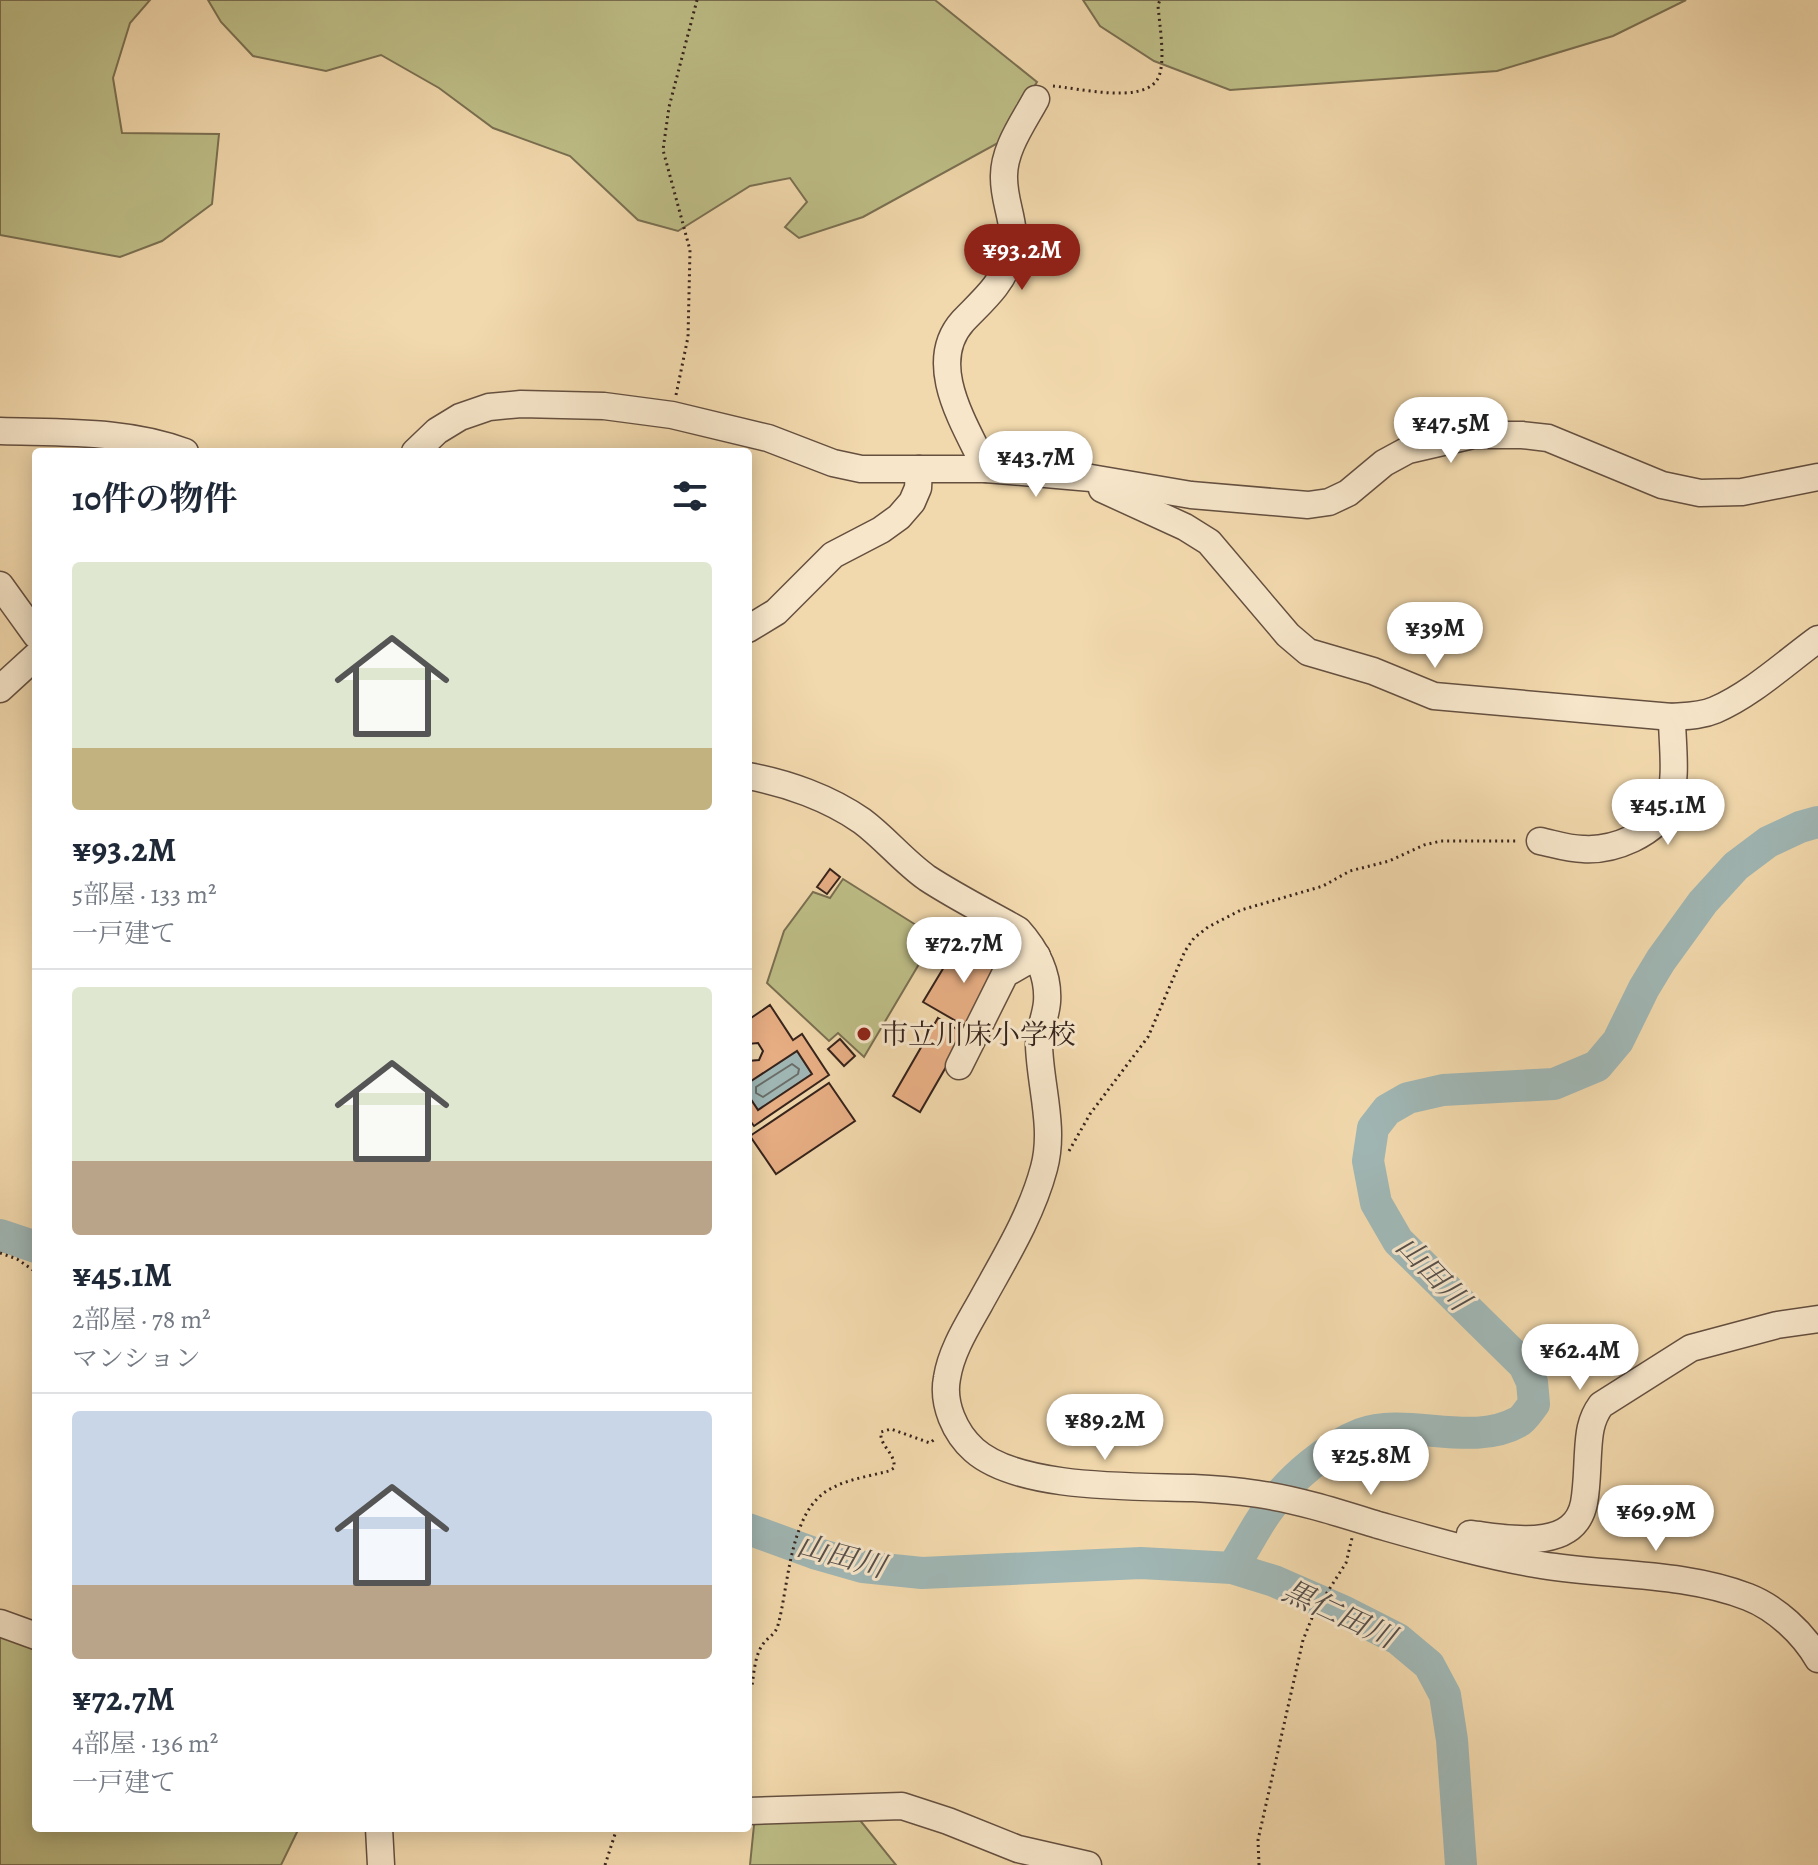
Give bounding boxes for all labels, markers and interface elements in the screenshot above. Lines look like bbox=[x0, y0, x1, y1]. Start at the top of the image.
pin: ¥93.2M bbox=[957, 224, 1087, 292]
text: ¥93.2M bbox=[982, 232, 1062, 267]
pin: ¥47.5M bbox=[1386, 397, 1516, 465]
text: ¥47.5M bbox=[1412, 405, 1490, 440]
pin: ¥43.7M bbox=[971, 431, 1101, 499]
text: ¥43.7M bbox=[997, 439, 1075, 474]
icon: filters bbox=[668, 474, 712, 518]
text: 10件の物件 bbox=[72, 475, 237, 522]
pin: ¥39M bbox=[1388, 602, 1482, 670]
text: ¥39M bbox=[1405, 610, 1465, 645]
icon: home bbox=[320, 614, 464, 758]
pin: ¥45.1M bbox=[1603, 779, 1733, 847]
text: ¥45.1M bbox=[1630, 787, 1706, 822]
text: ¥93.2M bbox=[72, 826, 176, 873]
text: 5部屋 · 133 m² bbox=[72, 877, 216, 912]
text: 一戸建て bbox=[72, 916, 176, 951]
pin: ¥72.7M bbox=[899, 917, 1029, 985]
text: ¥72.7M bbox=[925, 925, 1003, 960]
place label: 市立川床小学校 bbox=[880, 1016, 1076, 1054]
marker: 市立川床小学校 bbox=[855, 1025, 873, 1043]
icon: home bbox=[320, 1039, 464, 1183]
water label: 山田川 bbox=[1387, 1227, 1481, 1321]
text: ¥45.1M bbox=[72, 1251, 172, 1298]
text: 2部屋 · 78 m² bbox=[72, 1302, 211, 1337]
pin: ¥62.4M bbox=[1515, 1324, 1645, 1392]
text: ¥62.4M bbox=[1540, 1332, 1620, 1367]
text: マンション bbox=[72, 1341, 201, 1376]
pin: ¥89.2M bbox=[1040, 1394, 1170, 1462]
text: ¥89.2M bbox=[1064, 1402, 1146, 1437]
pin: ¥25.8M bbox=[1306, 1429, 1436, 1497]
text: ¥25.8M bbox=[1331, 1437, 1411, 1472]
icon: home bbox=[320, 1463, 464, 1607]
pin: ¥69.9M bbox=[1591, 1485, 1721, 1553]
text: ¥69.9M bbox=[1616, 1493, 1696, 1528]
water label: 山田川 bbox=[792, 1525, 893, 1588]
water label: 黒仁田川 bbox=[1276, 1571, 1405, 1659]
text: ¥72.7M bbox=[72, 1675, 175, 1722]
text: 4部屋 · 136 m² bbox=[72, 1726, 218, 1761]
text: 一戸建て bbox=[72, 1765, 176, 1800]

